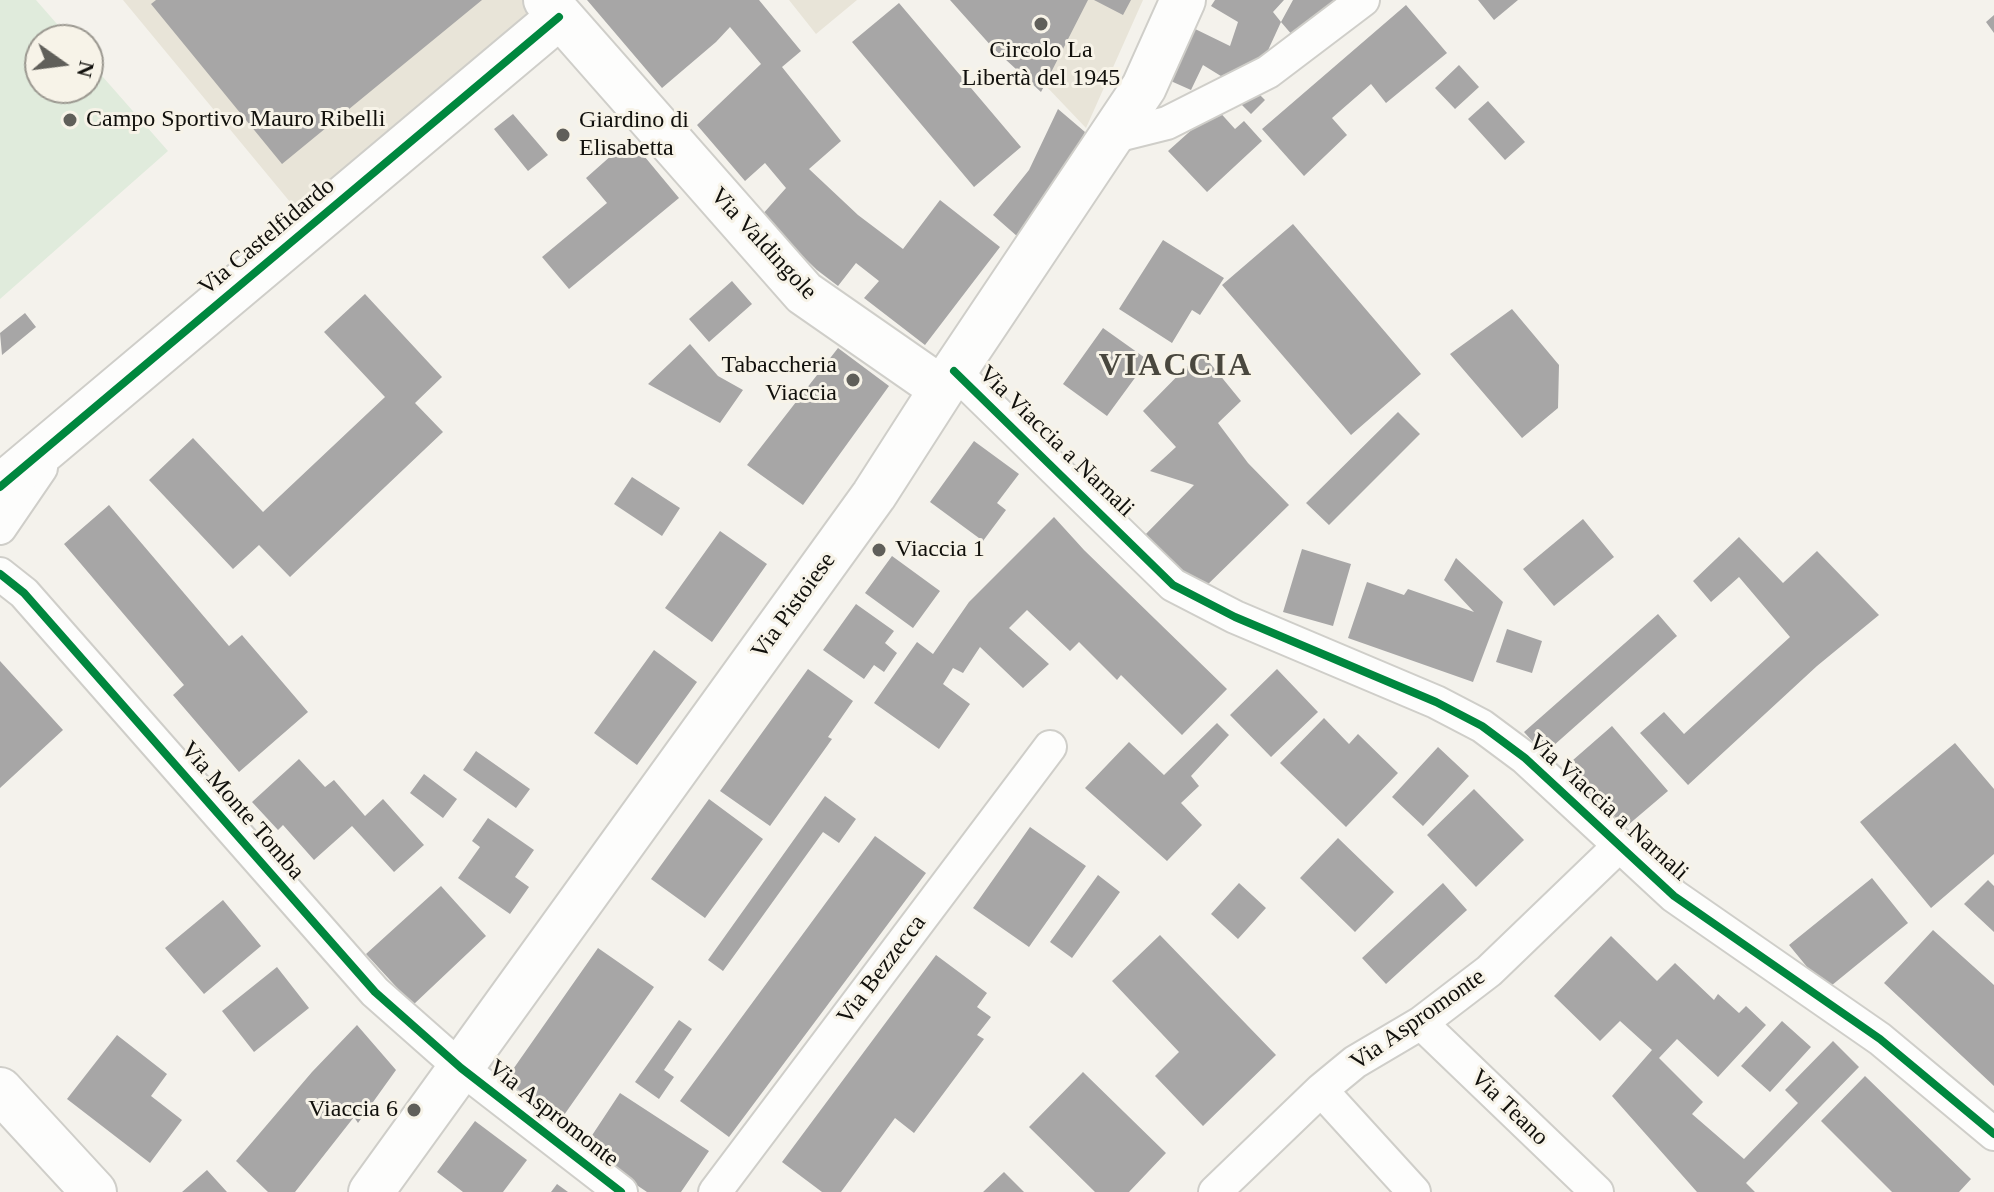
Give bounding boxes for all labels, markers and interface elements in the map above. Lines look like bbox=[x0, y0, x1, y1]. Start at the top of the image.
marker: Circolo La Libertà del 1945 bbox=[1032, 15, 1050, 33]
north arrow bbox=[24, 24, 104, 104]
place label: Circolo La Libertà del 1945 bbox=[962, 37, 1120, 93]
text: N bbox=[72, 59, 100, 80]
place label: Campo Sportivo Mauro Ribelli bbox=[86, 106, 385, 134]
place label: Giardino di Elisabetta bbox=[579, 107, 689, 163]
marker: Campo Sportivo Mauro Ribelli bbox=[61, 111, 79, 129]
marker: Giardino di Elisabetta bbox=[554, 126, 572, 144]
street label: Via Castelfidardo bbox=[193, 172, 341, 302]
street label: Via Valdingole bbox=[704, 182, 822, 306]
district label: VIACCIA bbox=[1099, 348, 1253, 386]
place label: Tabaccheria Viaccia bbox=[721, 352, 837, 408]
street label: Via Viaccia a Narnali bbox=[972, 360, 1140, 524]
marker: Tabaccheria Viaccia bbox=[844, 371, 862, 389]
place label: Viaccia 1 bbox=[895, 536, 985, 564]
marker: Viaccia 1 bbox=[870, 541, 888, 559]
street label: Via Pistoiese bbox=[746, 547, 842, 665]
street label: Via Viaccia a Narnali bbox=[1522, 728, 1694, 888]
street label: Via Monte Tomba bbox=[174, 736, 310, 886]
street label: Via Bezzecca bbox=[831, 910, 933, 1030]
street label: Via Aspromonte bbox=[1345, 963, 1491, 1077]
street label: Via Aspromonte bbox=[482, 1054, 624, 1174]
street label: Via Teano bbox=[1464, 1064, 1554, 1152]
place label: Viaccia 6 bbox=[308, 1096, 398, 1124]
marker: Viaccia 6 bbox=[405, 1101, 423, 1119]

